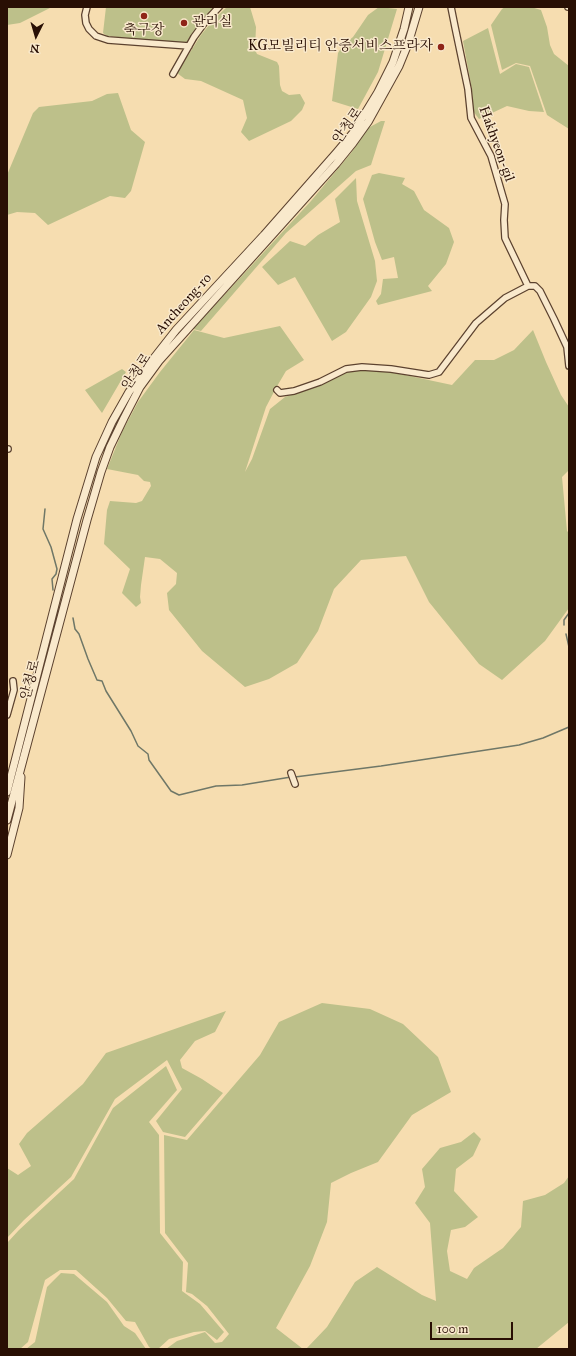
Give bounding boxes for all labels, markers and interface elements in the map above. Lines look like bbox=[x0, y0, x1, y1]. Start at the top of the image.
marker: 축구장 bbox=[139, 11, 149, 21]
place label: 관리실 bbox=[192, 15, 233, 31]
north arrow bbox=[16, 16, 56, 56]
marker: 관리실 bbox=[179, 18, 189, 28]
place label: 축구장 bbox=[124, 23, 164, 39]
place label: KG모빌리티 안중서비스프라자 bbox=[248, 39, 433, 55]
text: N bbox=[30, 42, 40, 55]
marker: KG모빌리티 안중서비스프라자 bbox=[436, 42, 446, 52]
street label: Hakhyeon-gil bbox=[475, 104, 517, 184]
street label: 안청로 bbox=[329, 105, 367, 147]
street label: Ancheong-ro bbox=[152, 270, 216, 338]
street label: 안청로 bbox=[119, 350, 155, 394]
street label: 안청로 bbox=[18, 658, 44, 702]
scale bar bbox=[432, 1314, 515, 1340]
text: 100 m bbox=[437, 1322, 468, 1336]

